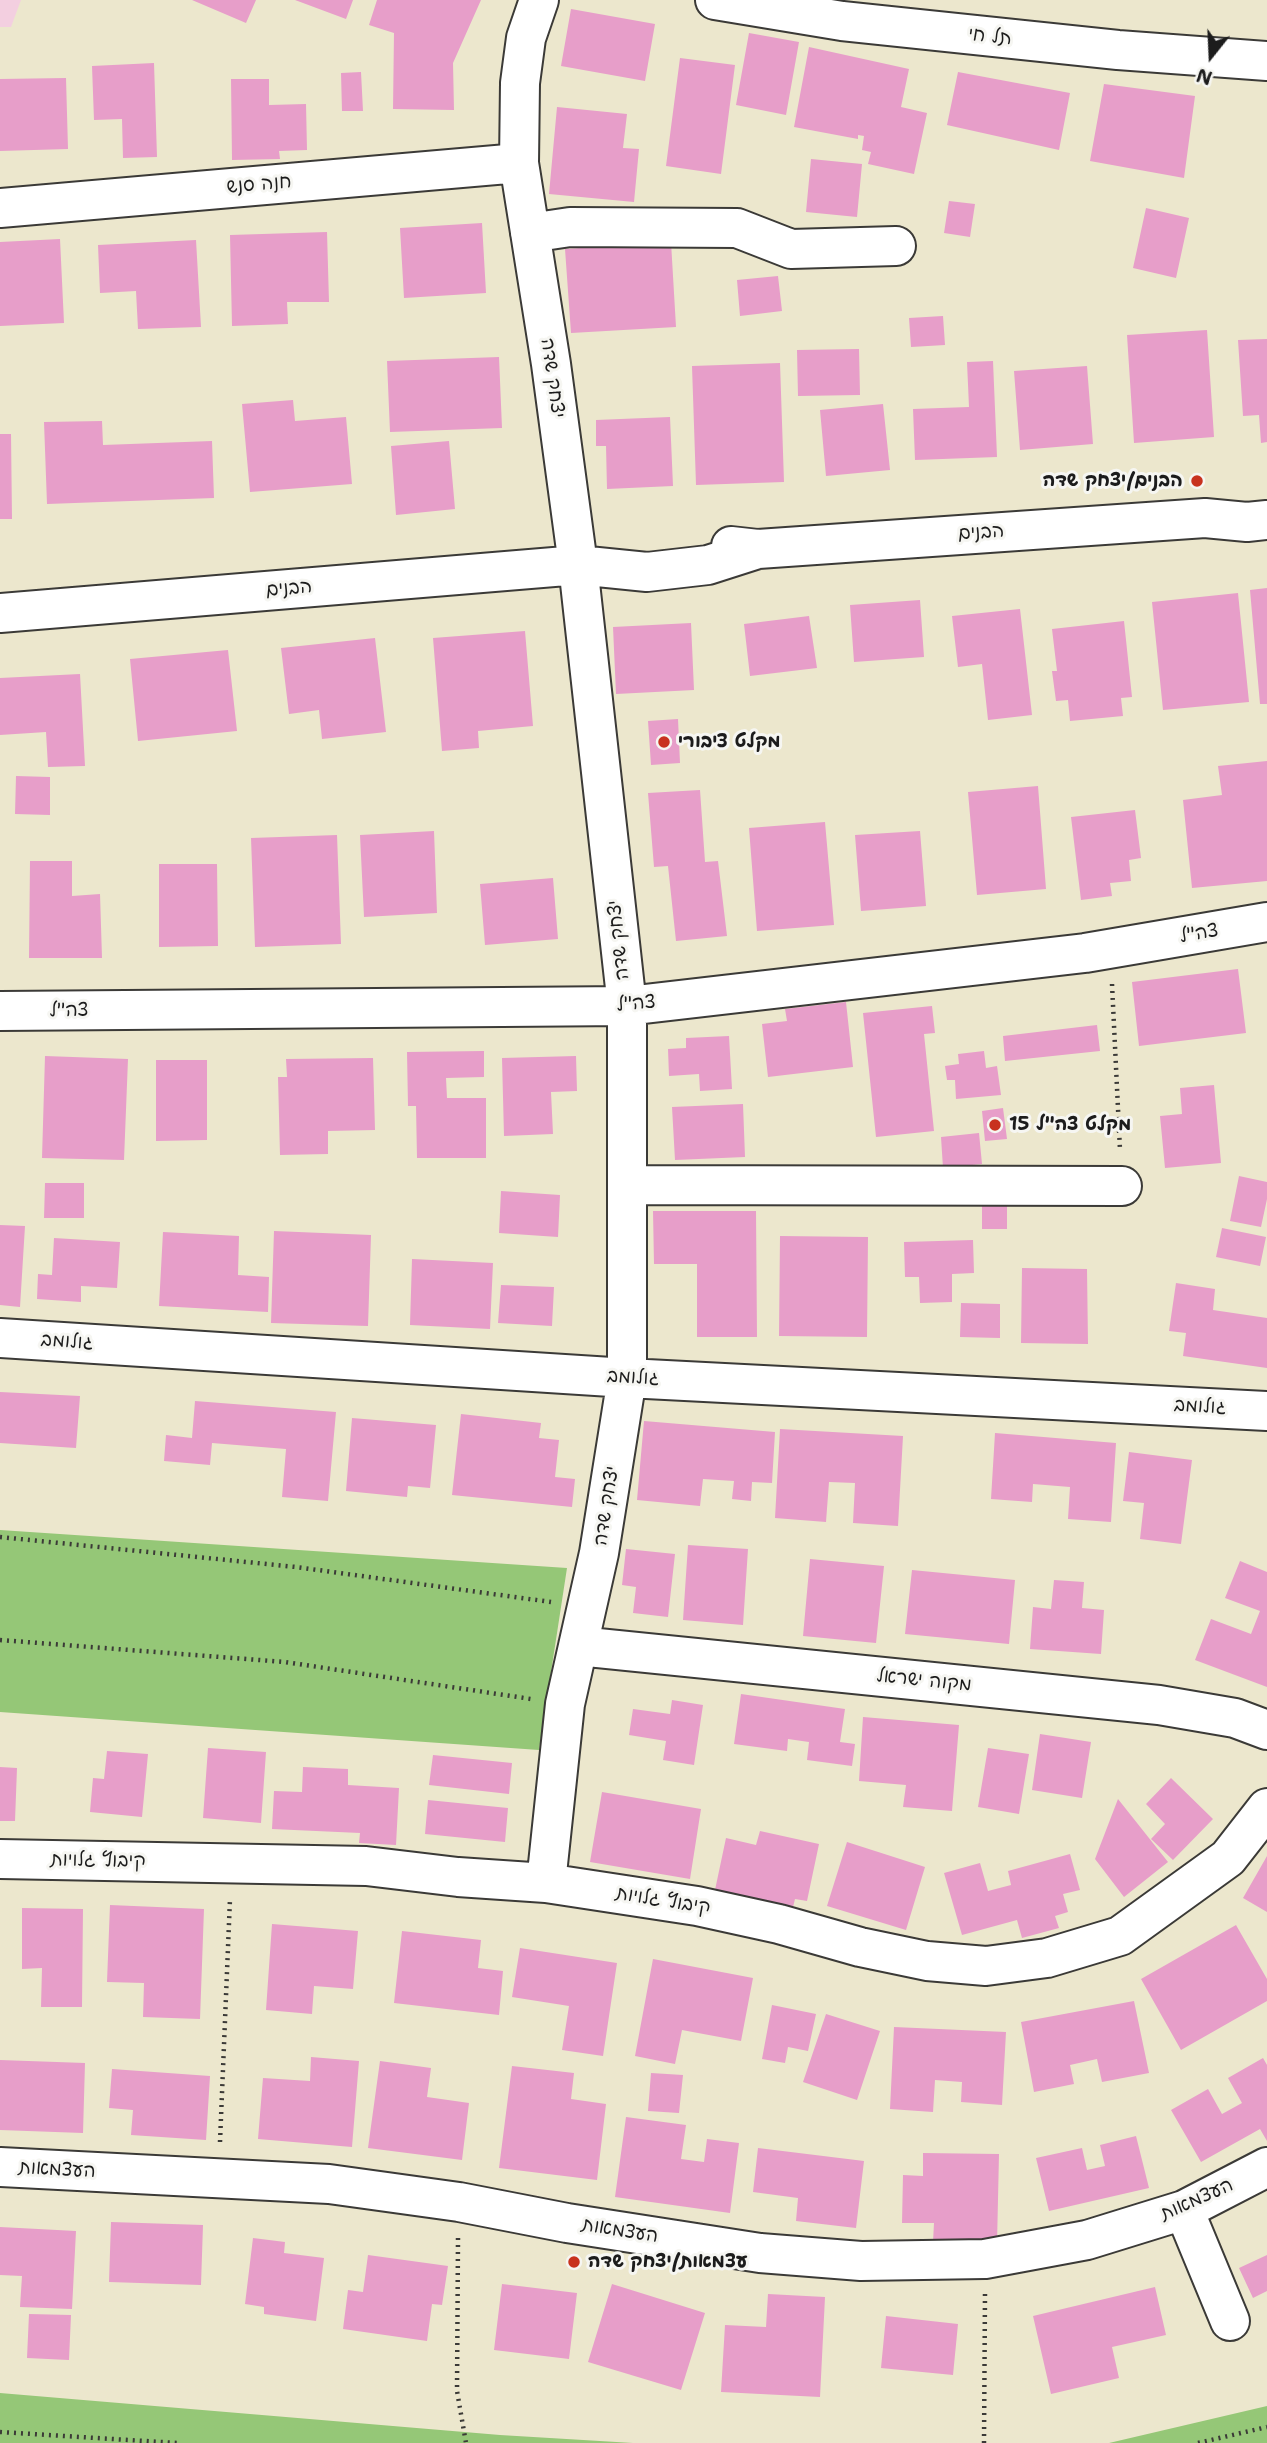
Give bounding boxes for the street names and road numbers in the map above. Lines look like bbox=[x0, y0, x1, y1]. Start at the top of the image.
street label: תל חי bbox=[967, 23, 1013, 51]
street label: חנה סנש bbox=[226, 171, 292, 199]
street label: יצחק שדה bbox=[535, 337, 569, 419]
street label: הבנים bbox=[957, 520, 1005, 546]
street label: הבנים bbox=[265, 576, 313, 602]
street label: יצחק שדה bbox=[603, 899, 635, 981]
street label: צה"ל bbox=[1178, 919, 1220, 949]
street label: צה"ל bbox=[616, 991, 656, 1017]
street label: צה"ל bbox=[49, 999, 89, 1023]
street label: גולומב bbox=[40, 1329, 94, 1355]
street label: גולומב bbox=[606, 1365, 660, 1391]
street label: גולומב bbox=[1173, 1394, 1227, 1420]
street label: יצחק שדה bbox=[589, 1465, 625, 1547]
street label: מקוה ישראל bbox=[875, 1665, 973, 1697]
street label: קיבוץ גלויות bbox=[50, 1849, 146, 1873]
street label: קיבוץ גלויות bbox=[614, 1882, 712, 1920]
street label: העצמאות bbox=[18, 2157, 96, 2183]
street label: העצמאות bbox=[1157, 2174, 1237, 2226]
street label: העצמאות bbox=[580, 2214, 660, 2248]

